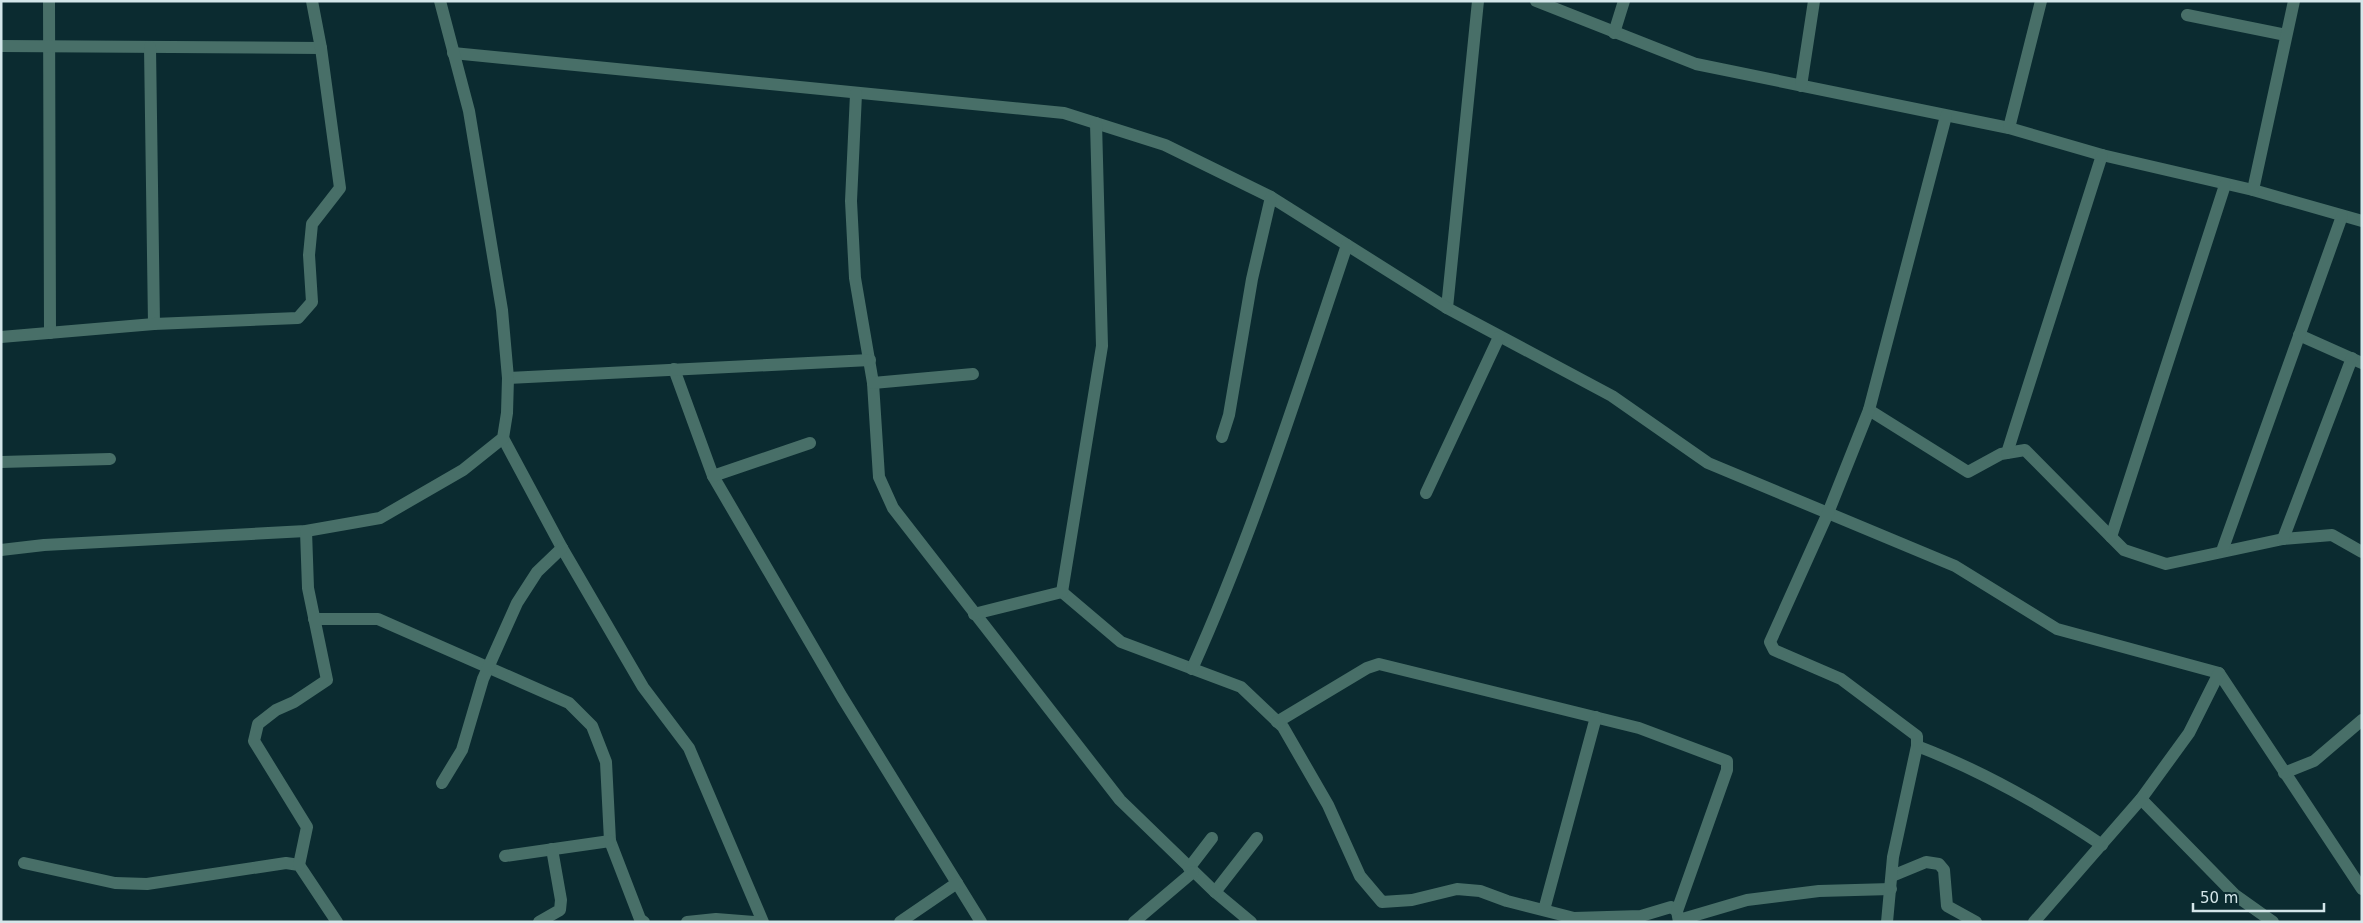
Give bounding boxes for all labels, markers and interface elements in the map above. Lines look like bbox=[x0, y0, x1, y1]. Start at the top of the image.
scale bar bbox=[2193, 880, 2324, 912]
text: 50 m bbox=[2200, 889, 2238, 907]

